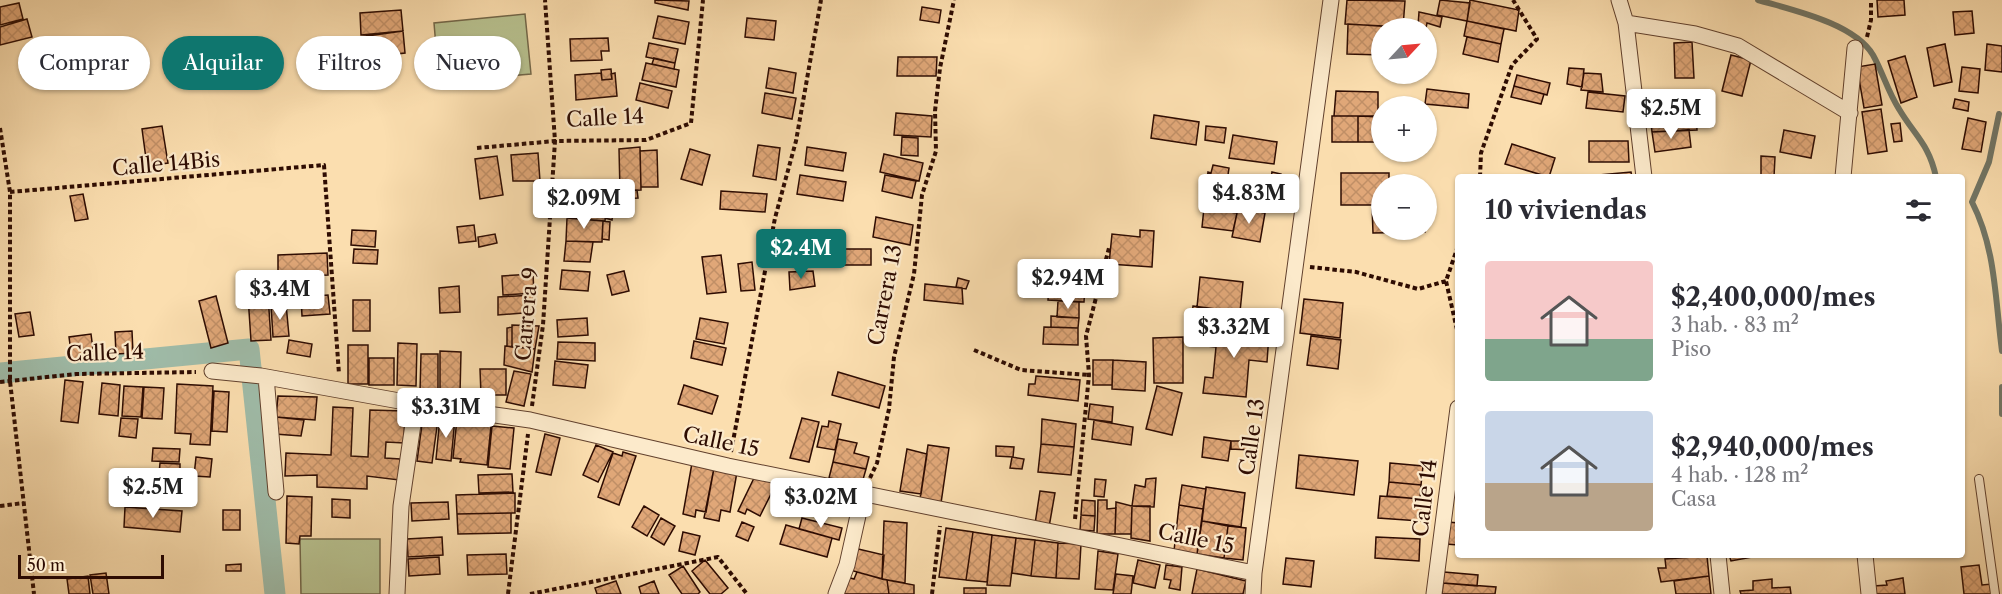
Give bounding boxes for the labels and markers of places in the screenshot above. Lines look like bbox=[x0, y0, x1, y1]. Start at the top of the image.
pin: $2.5M bbox=[1629, 89, 1713, 140]
pin: $4.83M bbox=[1200, 174, 1298, 225]
pin: $2.09M bbox=[535, 179, 633, 230]
pin: $2.4M bbox=[759, 229, 843, 280]
pin: $2.94M bbox=[1019, 259, 1117, 310]
pin: $3.4M bbox=[238, 270, 322, 321]
pin: $3.32M bbox=[1185, 308, 1283, 359]
pin: $3.31M bbox=[397, 388, 495, 439]
pin: $2.5M bbox=[111, 468, 195, 519]
pin: $3.02M bbox=[772, 478, 870, 529]

